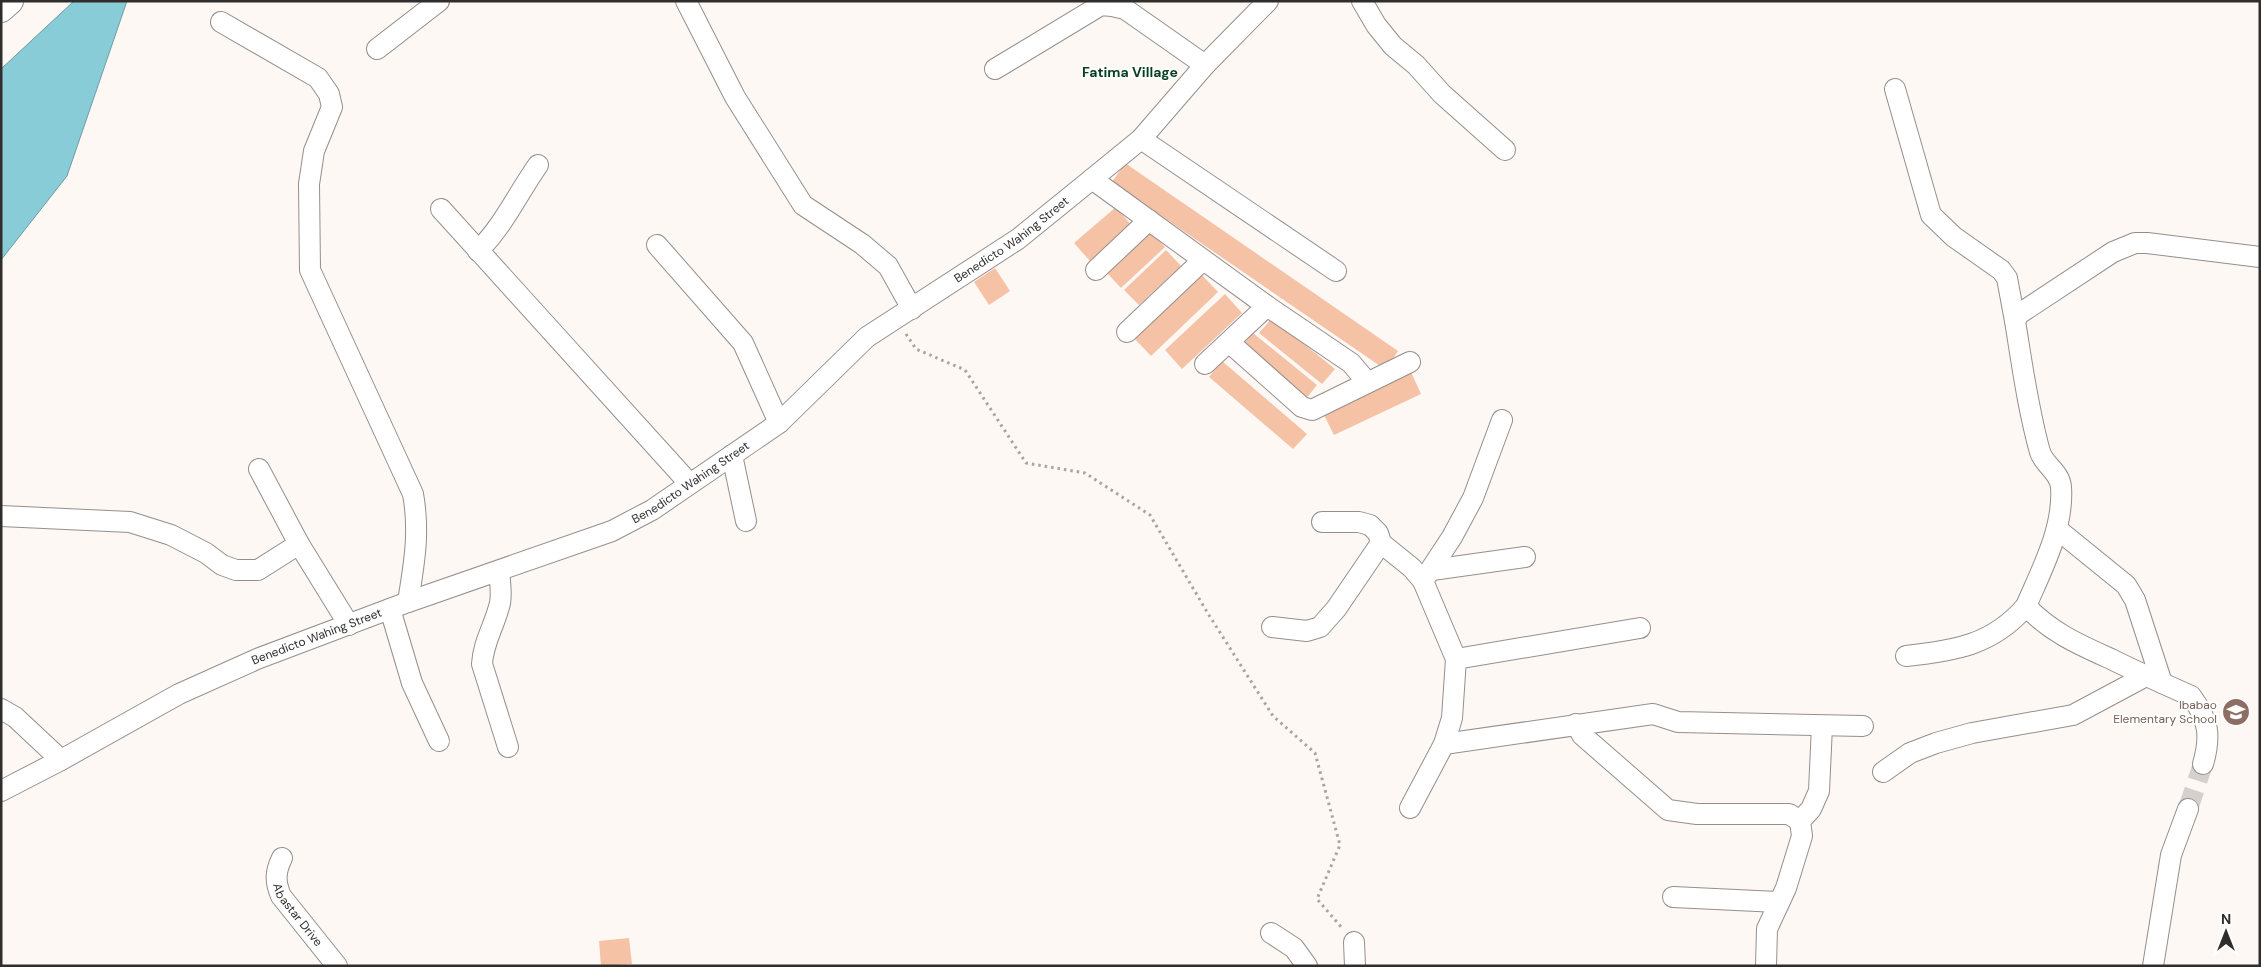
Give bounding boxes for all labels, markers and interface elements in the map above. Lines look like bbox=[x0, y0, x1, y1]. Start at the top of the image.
district label: Fatima Village bbox=[1082, 63, 1178, 81]
street label: Benedicto Wahing Street bbox=[951, 193, 1072, 286]
street label: Benedicto Wahing Street bbox=[629, 438, 753, 527]
street label: Benedicto Wahing Street bbox=[249, 605, 384, 668]
place label: Ibabao Elementary School bbox=[2113, 697, 2217, 727]
school or university icon: Ibabao Elementary School bbox=[2221, 697, 2251, 727]
street label: Abastar Drive bbox=[269, 881, 326, 950]
north arrow bbox=[2201, 907, 2251, 957]
text: N bbox=[2221, 910, 2231, 928]

